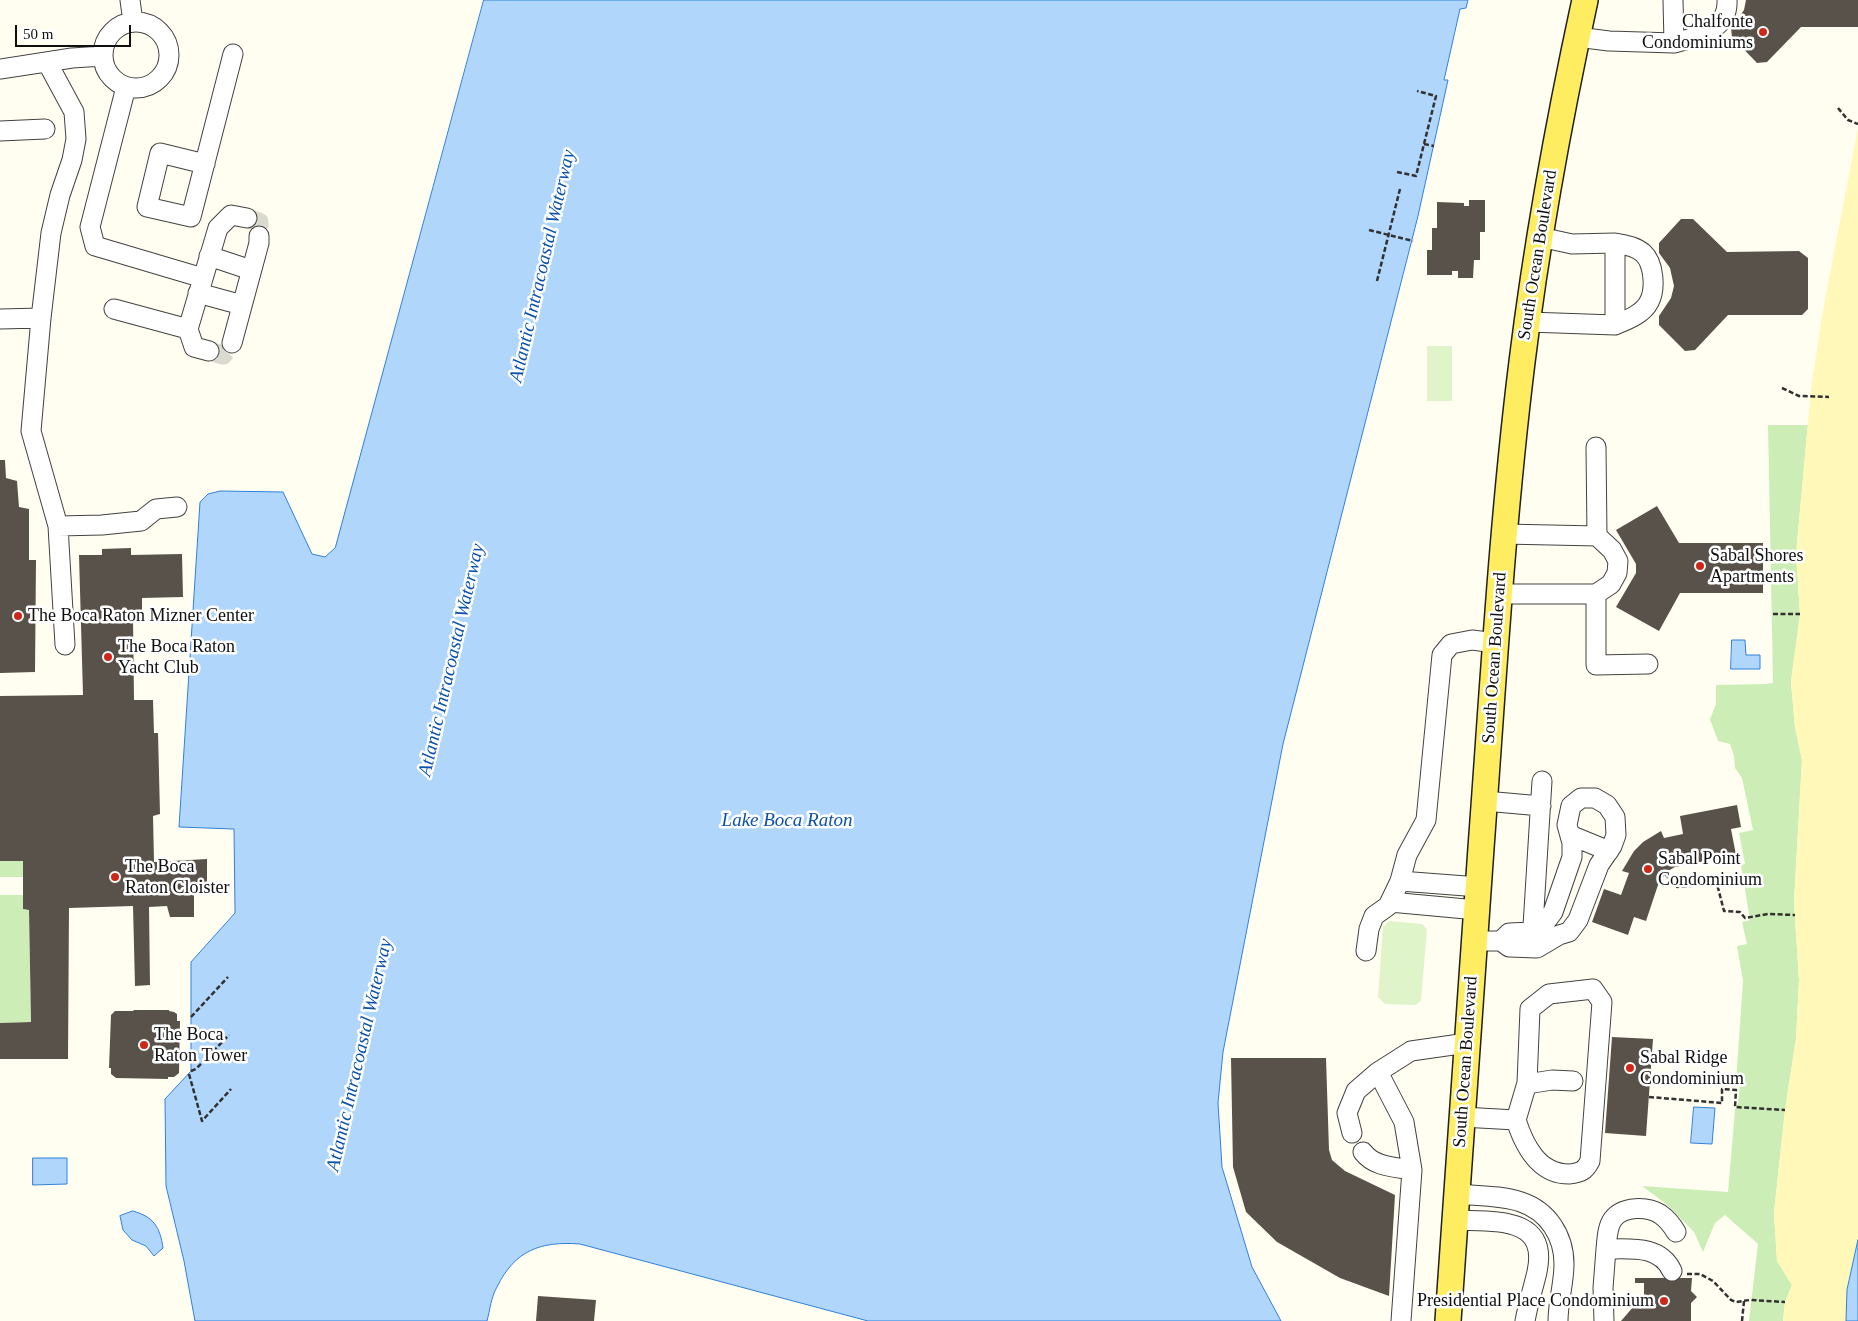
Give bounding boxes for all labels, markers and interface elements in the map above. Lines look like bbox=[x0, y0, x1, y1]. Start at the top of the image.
place label: Chalfonte Condominiums bbox=[1642, 11, 1753, 54]
scale bar bbox=[18, 15, 134, 47]
text: 50 m bbox=[23, 26, 53, 42]
marker: Chalfonte Condominiums bbox=[1757, 26, 1769, 38]
water label: Atlantic Intracoastal Waterway bbox=[505, 148, 581, 384]
street label: South Ocean Boulevard bbox=[1514, 168, 1562, 342]
water label: Atlantic Intracoastal Waterway bbox=[414, 542, 490, 778]
place label: Sabal Shores Apartments bbox=[1710, 545, 1803, 588]
marker: Sabal Shores Apartments bbox=[1694, 560, 1706, 572]
street label: South Ocean Boulevard bbox=[1478, 571, 1512, 745]
place label: The Boca Raton Mizner Center bbox=[28, 605, 254, 627]
marker: The Boca Raton Mizner Center bbox=[12, 610, 24, 622]
place label: The Boca Raton Yacht Club bbox=[118, 636, 235, 679]
marker: The Boca Raton Yacht Club bbox=[102, 651, 114, 663]
water label: Lake Boca Raton bbox=[722, 810, 852, 832]
place label: Sabal Point Condominium bbox=[1658, 848, 1762, 891]
place label: The Boca Raton Cloister bbox=[125, 856, 229, 899]
marker: Sabal Point Condominium bbox=[1642, 863, 1654, 875]
marker: The Boca Raton Cloister bbox=[109, 871, 121, 883]
water label: Atlantic Intracoastal Waterway bbox=[322, 937, 398, 1173]
street label: South Ocean Boulevard bbox=[1449, 975, 1483, 1149]
place label: The Boca Raton Tower bbox=[154, 1024, 247, 1066]
marker: The Boca Raton Tower bbox=[138, 1039, 150, 1051]
place label: Sabal Ridge Condominium bbox=[1640, 1047, 1744, 1090]
marker: Sabal Ridge Condominium bbox=[1624, 1062, 1636, 1074]
place label: Presidential Place Condominium bbox=[1417, 1290, 1654, 1312]
marker: Presidential Place Condominium bbox=[1658, 1295, 1670, 1307]

